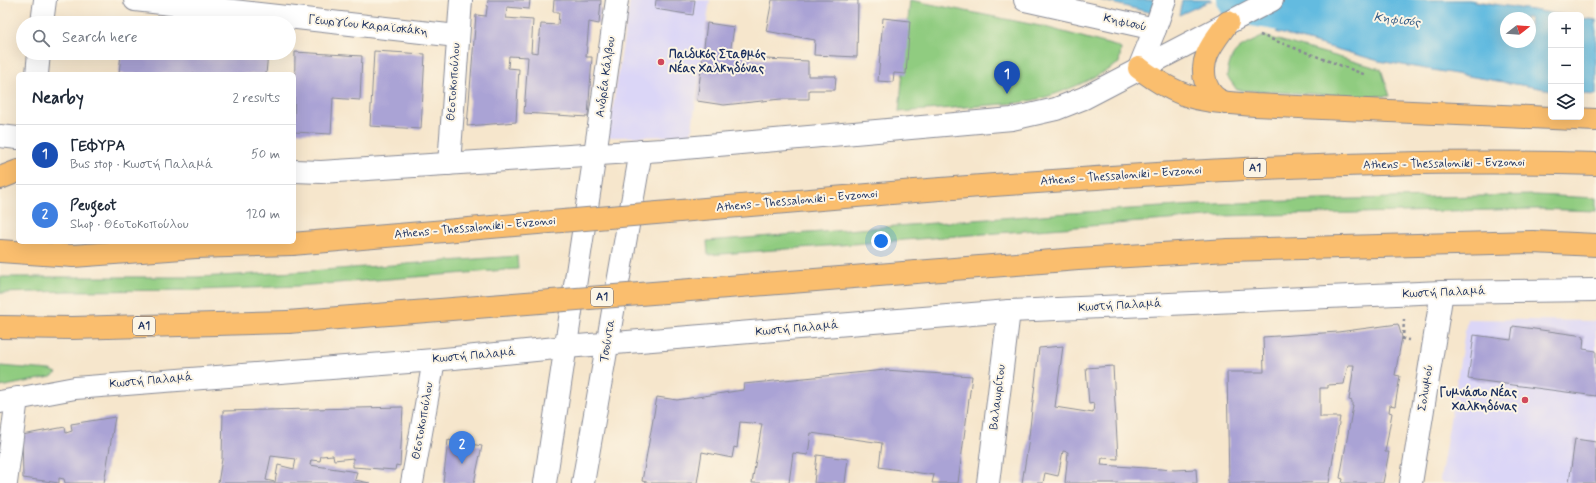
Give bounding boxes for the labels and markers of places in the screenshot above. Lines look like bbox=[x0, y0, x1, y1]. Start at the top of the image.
place label: Παιδικός Σταθμός Νέας Χαλκηδόνας bbox=[669, 47, 766, 77]
marker: Παιδικός Σταθμός Νέας Χαλκηδόνας bbox=[656, 57, 666, 67]
pin: 1 bbox=[994, 61, 1020, 94]
place label: Γυμνάσιο Νέας Χαλκηδόνας bbox=[1439, 383, 1518, 415]
marker: Γυμνάσιο Νέας Χαλκηδόνας bbox=[1520, 395, 1530, 405]
pin: 2 bbox=[449, 431, 475, 464]

